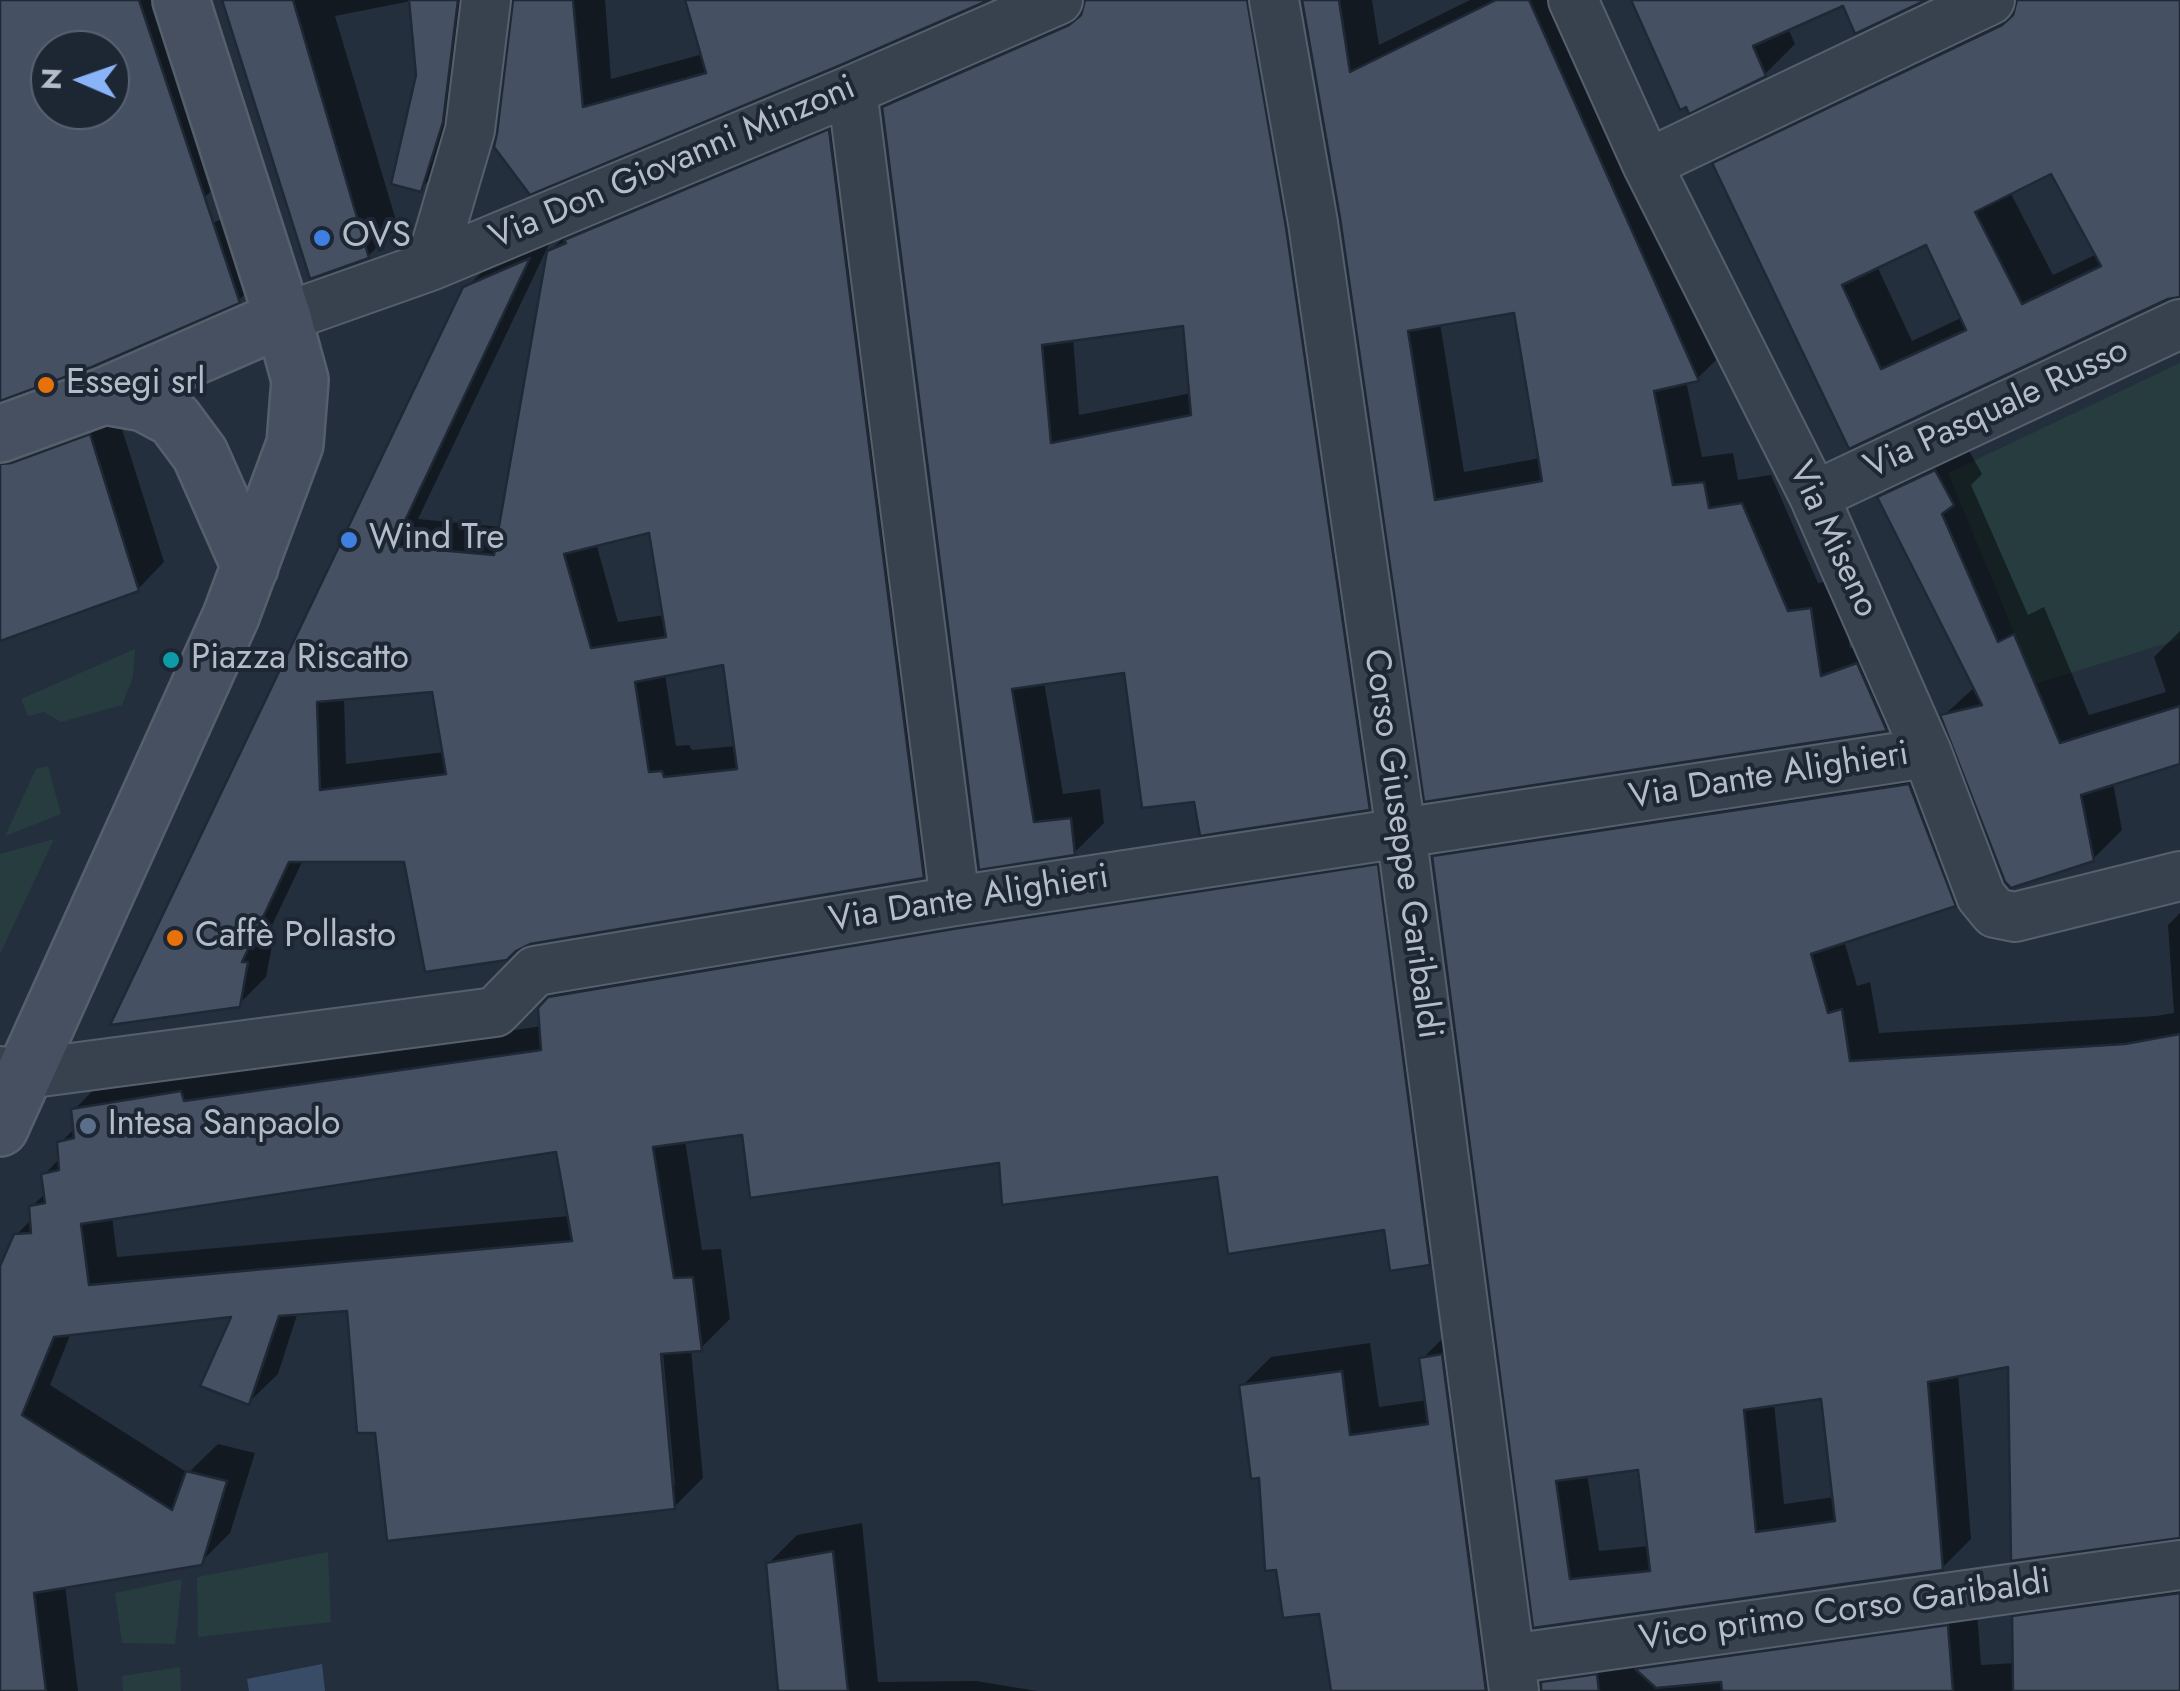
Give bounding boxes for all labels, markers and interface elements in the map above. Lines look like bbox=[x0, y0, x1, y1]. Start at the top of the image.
north arrow bbox=[30, 30, 130, 130]
text: N bbox=[31, 67, 72, 91]
street label: Via Don Giovanni Minzoni bbox=[484, 68, 862, 260]
place label: OVS bbox=[342, 217, 411, 259]
marker: OVS bbox=[311, 227, 333, 249]
street label: Via Pasquale Russo bbox=[1859, 331, 2135, 489]
place label: Essegi srl bbox=[66, 364, 205, 406]
marker: Essegi srl bbox=[35, 374, 57, 396]
street label: Via Miseno bbox=[1778, 456, 1886, 624]
place label: Wind Tre bbox=[369, 519, 505, 561]
marker: Wind Tre bbox=[338, 529, 360, 551]
place label: Piazza Riscatto bbox=[191, 639, 409, 681]
street label: Corso Giuseppe Garibaldi bbox=[1353, 647, 1449, 1041]
marker: Piazza Riscatto bbox=[160, 649, 182, 671]
street label: Via Dante Alighieri bbox=[1626, 734, 1912, 820]
street label: Via Dante Alighieri bbox=[826, 857, 1112, 943]
place label: Caffè Pollasto bbox=[195, 917, 396, 959]
marker: Caffè Pollasto bbox=[164, 927, 186, 949]
place label: Intesa Sanpaolo bbox=[108, 1105, 340, 1147]
marker: Intesa Sanpaolo bbox=[77, 1115, 99, 1137]
street label: Vico primo Corso Garibaldi bbox=[1637, 1562, 2053, 1662]

